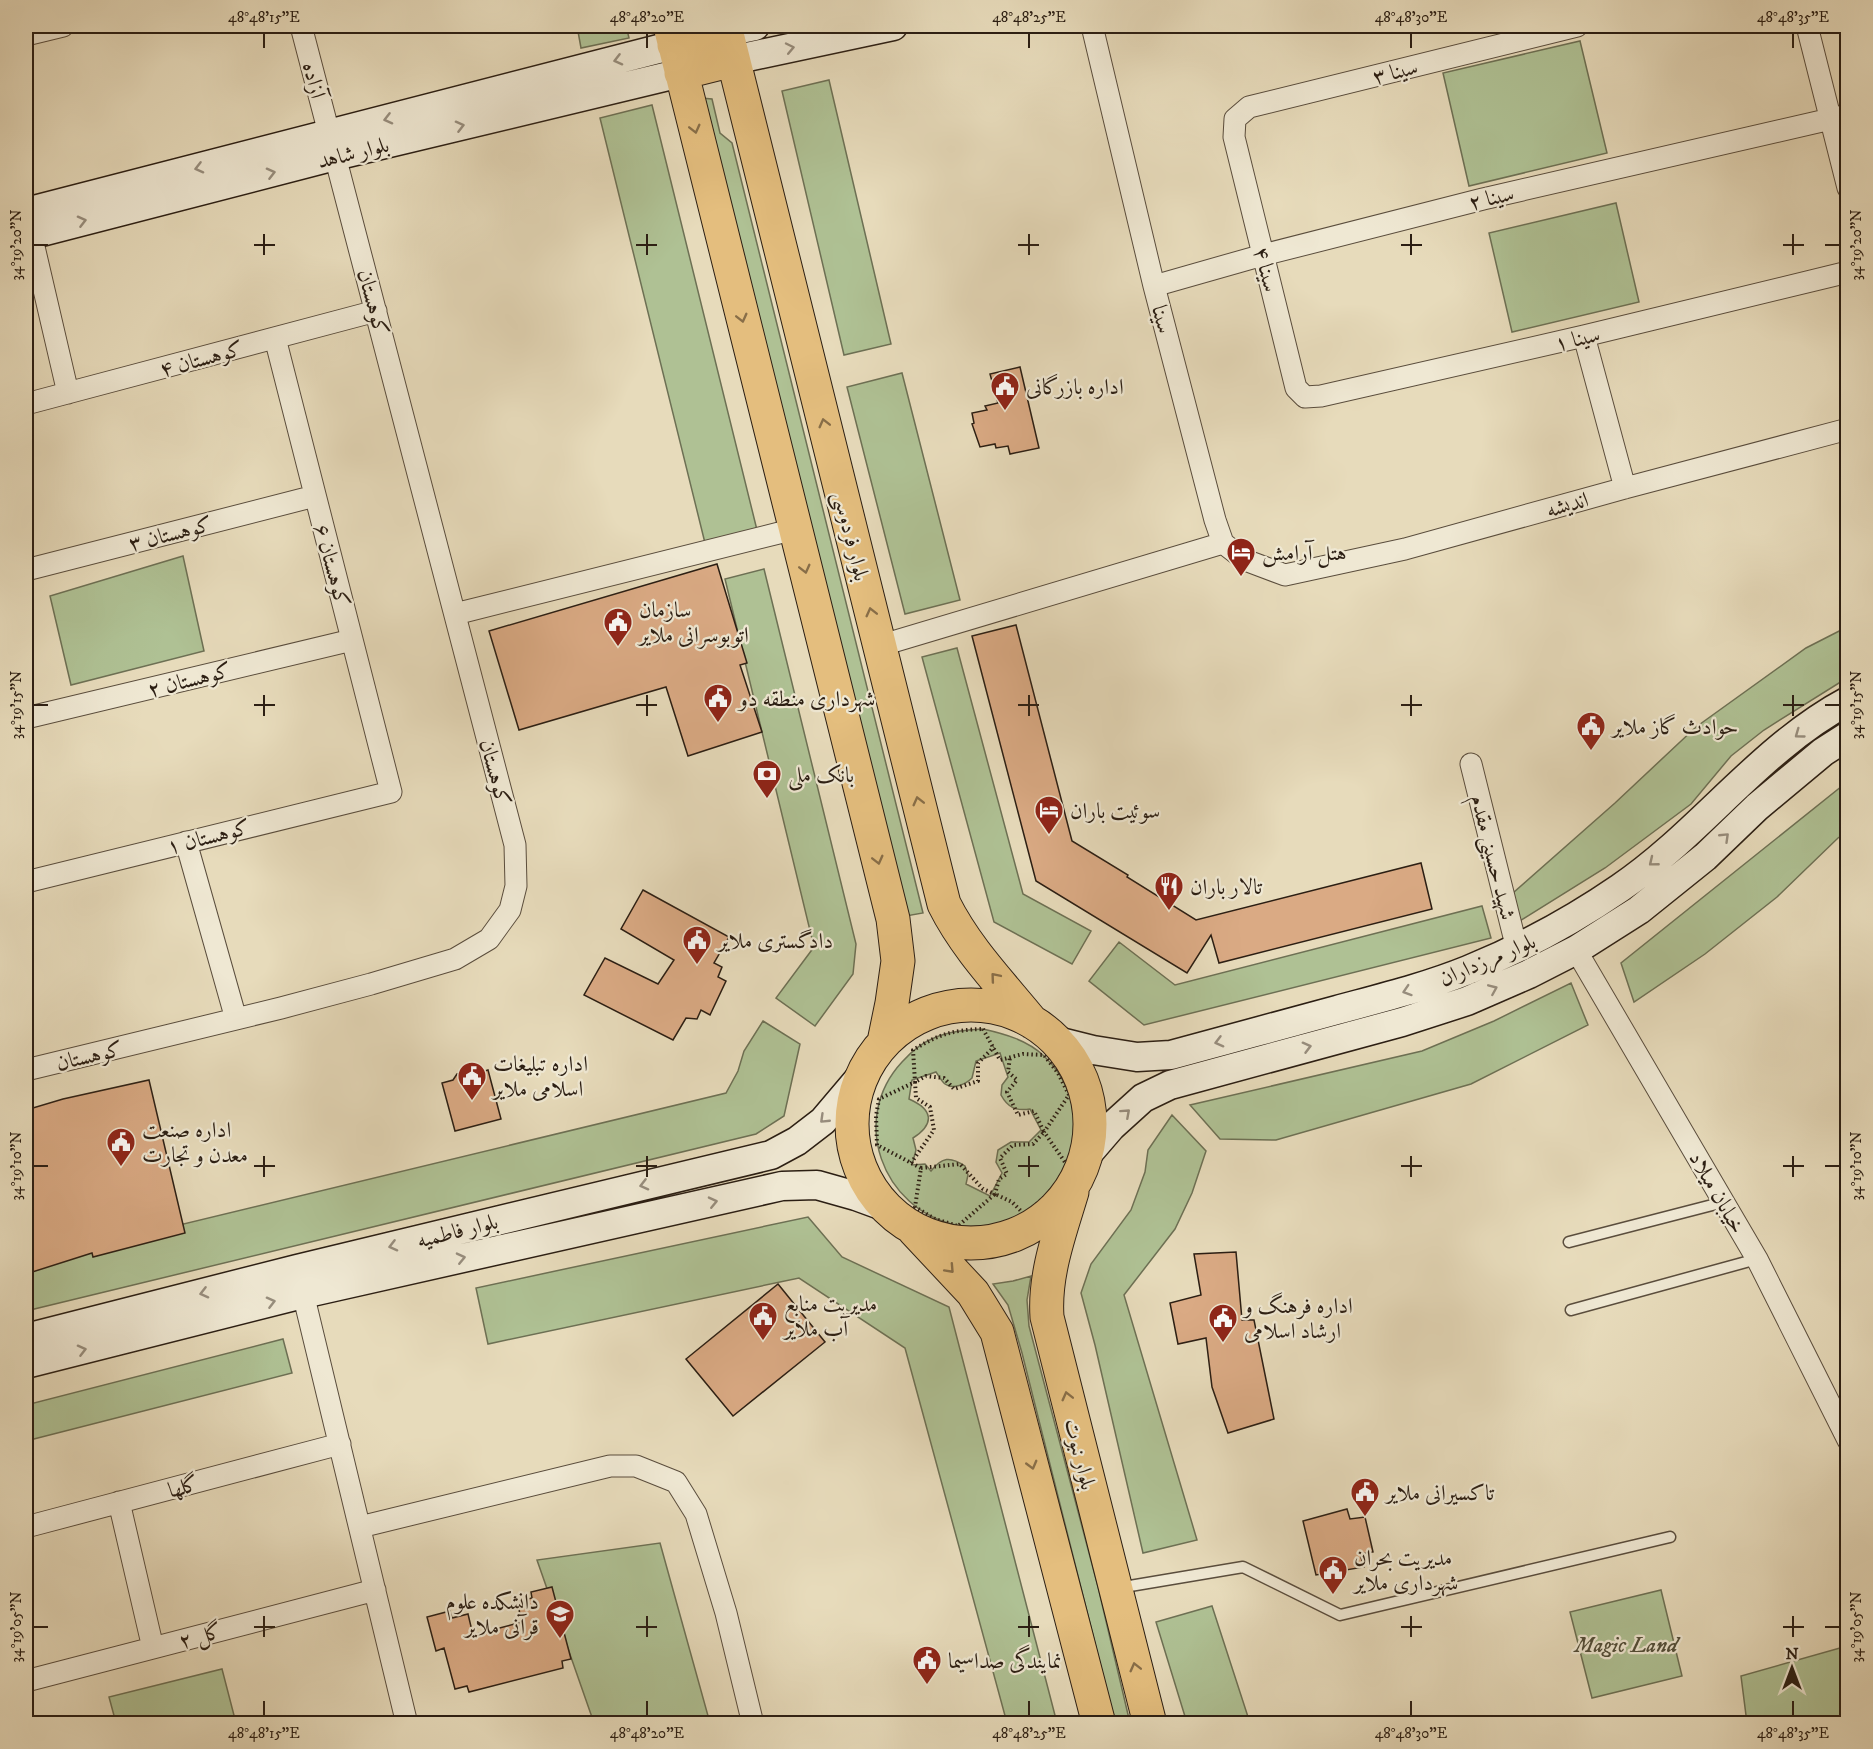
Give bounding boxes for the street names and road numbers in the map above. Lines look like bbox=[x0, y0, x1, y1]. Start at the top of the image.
street label: سینا ۳ bbox=[1370, 54, 1421, 91]
street label: آزاده bbox=[296, 59, 333, 103]
street label: بلوار شاهد bbox=[315, 132, 392, 175]
street label: سینا ۲ bbox=[1466, 180, 1517, 217]
street label: سینا ۴ bbox=[1247, 244, 1284, 295]
street label: کوهستان bbox=[351, 266, 394, 338]
street label: سینا bbox=[1145, 302, 1178, 336]
street label: سینا ۱ bbox=[1552, 321, 1603, 358]
street label: کوهستان ۴ bbox=[157, 335, 246, 384]
street label: اندیشه bbox=[1543, 487, 1592, 524]
street label: بلوار فردوسی bbox=[825, 489, 875, 584]
street label: کوهستان ۳ bbox=[126, 511, 215, 558]
street label: کوهستان ۶ bbox=[307, 521, 356, 610]
street label: کوهستان ۲ bbox=[145, 657, 234, 704]
street label: کوهستان bbox=[473, 736, 516, 808]
street label: شهید حسینی مقدم bbox=[1459, 792, 1521, 924]
street label: کوهستان ۱ bbox=[164, 814, 253, 861]
street label: بلوار مرزداران bbox=[1435, 928, 1541, 994]
street label: کوهستان bbox=[53, 1036, 125, 1077]
street label: خیابان میلاد bbox=[1682, 1147, 1751, 1239]
street label: بلوار فاطمیه bbox=[414, 1208, 501, 1255]
street label: بلوار نبوت bbox=[1058, 1416, 1101, 1493]
street label: گلها bbox=[165, 1469, 202, 1504]
street label: گل ۲ bbox=[176, 1617, 225, 1656]

